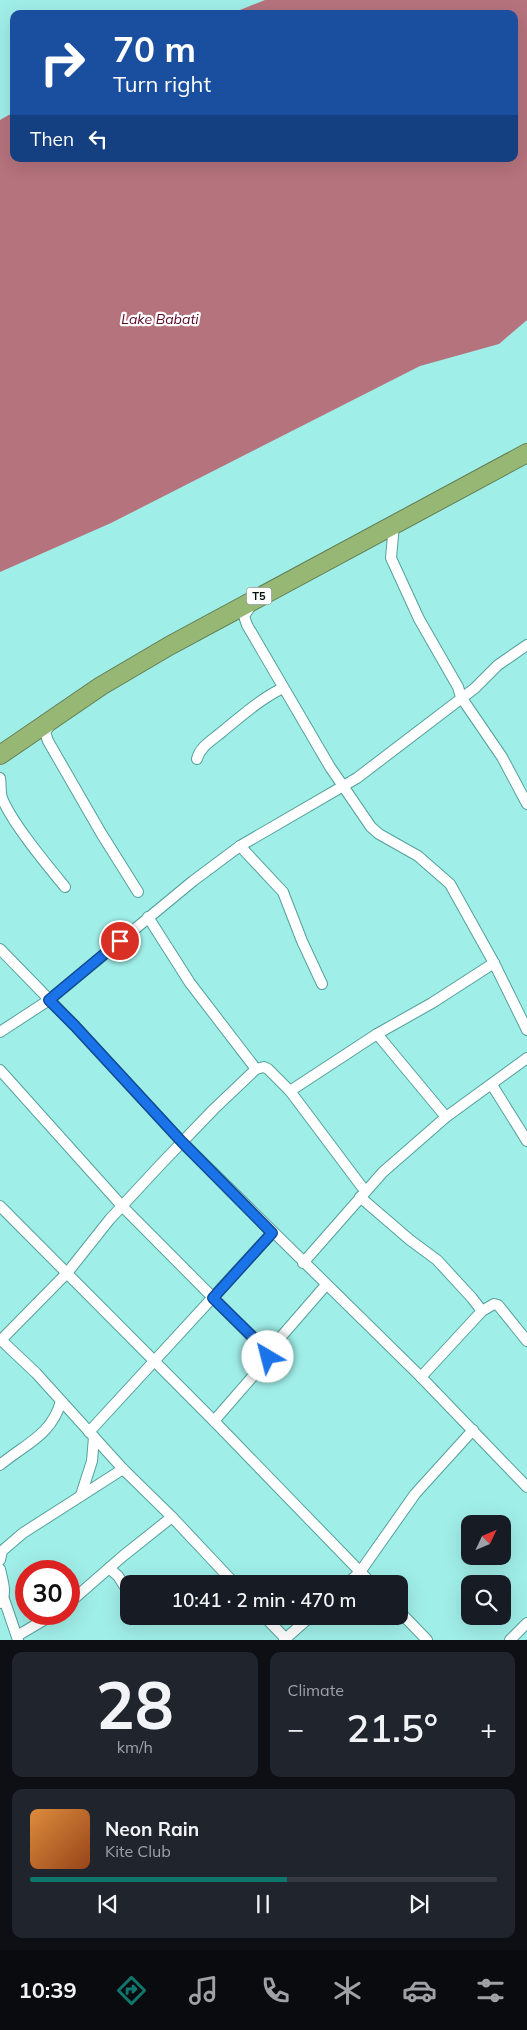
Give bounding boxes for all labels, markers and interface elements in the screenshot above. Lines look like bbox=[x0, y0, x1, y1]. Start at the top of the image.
text: 70 m bbox=[113, 27, 196, 71]
icon: right bbox=[30, 30, 95, 95]
text: Turn right bbox=[113, 70, 211, 98]
icon: left bbox=[84, 125, 112, 153]
text: Then bbox=[30, 127, 74, 151]
water label: Lake Babati bbox=[121, 310, 199, 328]
road number: T5 bbox=[246, 588, 272, 604]
pin bbox=[99, 920, 141, 962]
icon: arrive bbox=[106, 927, 134, 955]
position arrow bbox=[241, 1330, 293, 1382]
north arrow bbox=[461, 1515, 511, 1565]
map controls bbox=[461, 1515, 511, 1625]
speed limit sign: 30 bbox=[15, 1560, 80, 1625]
button: search bbox=[461, 1575, 511, 1625]
text: 10:41 · 2 min · 470 m bbox=[171, 1588, 357, 1612]
text: 28 bbox=[96, 1664, 174, 1745]
text: Climate bbox=[288, 1680, 344, 1700]
text: 21.5° bbox=[346, 1704, 438, 1752]
text: − bbox=[288, 1711, 304, 1746]
text: + bbox=[480, 1711, 497, 1746]
text: km/h bbox=[117, 1737, 153, 1757]
text: Neon Rain bbox=[105, 1817, 199, 1841]
text: Kite Club bbox=[105, 1841, 171, 1861]
icon: previous bbox=[94, 1890, 122, 1918]
icon: pause bbox=[249, 1890, 277, 1918]
icon: next bbox=[405, 1890, 433, 1918]
icon: directions bbox=[114, 1973, 149, 2008]
icon: music bbox=[186, 1973, 221, 2008]
icon: phone bbox=[258, 1973, 293, 2008]
icon: climate bbox=[330, 1973, 365, 2008]
icon: car bbox=[402, 1973, 437, 2008]
icon: filters bbox=[473, 1973, 508, 2008]
text: 10:39 bbox=[18, 1976, 77, 2004]

